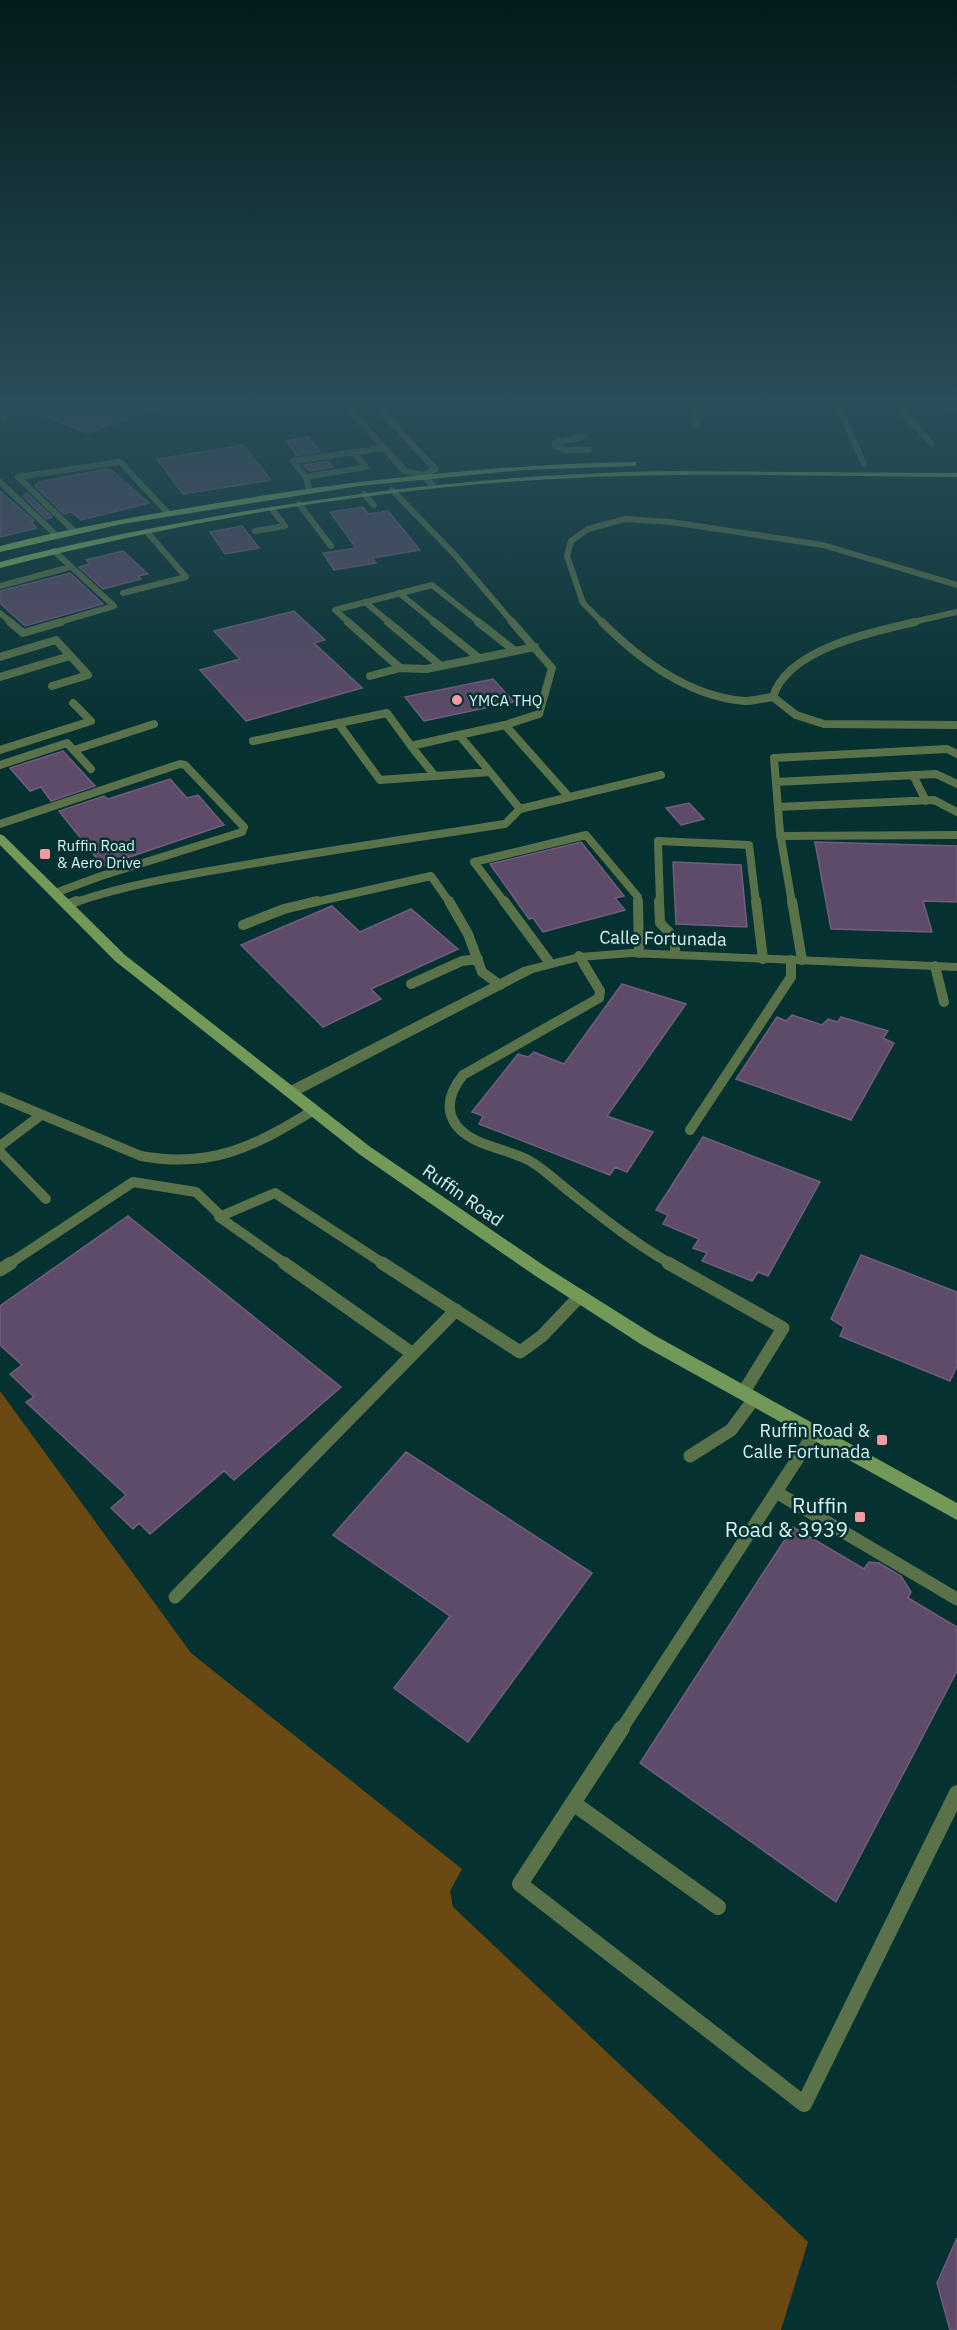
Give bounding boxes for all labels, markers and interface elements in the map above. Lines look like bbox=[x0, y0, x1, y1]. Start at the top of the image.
place label: YMCA THQ bbox=[469, 691, 542, 710]
marker: YMCA THQ bbox=[450, 693, 464, 707]
place label: Ruffin Road & Aero Drive bbox=[57, 836, 141, 872]
marker: Ruffin Road & Aero Drive bbox=[38, 847, 52, 861]
street label: Calle Fortunada bbox=[599, 925, 727, 951]
street label: Ruffin Road bbox=[418, 1159, 508, 1231]
place label: Ruffin Road & Calle Fortunada bbox=[743, 1419, 870, 1463]
marker: Ruffin Road & Calle Fortunada bbox=[875, 1433, 889, 1447]
place label: Ruffin Road & 3939 bbox=[725, 1491, 848, 1543]
marker: Ruffin Road & 3939 bbox=[853, 1510, 867, 1524]

